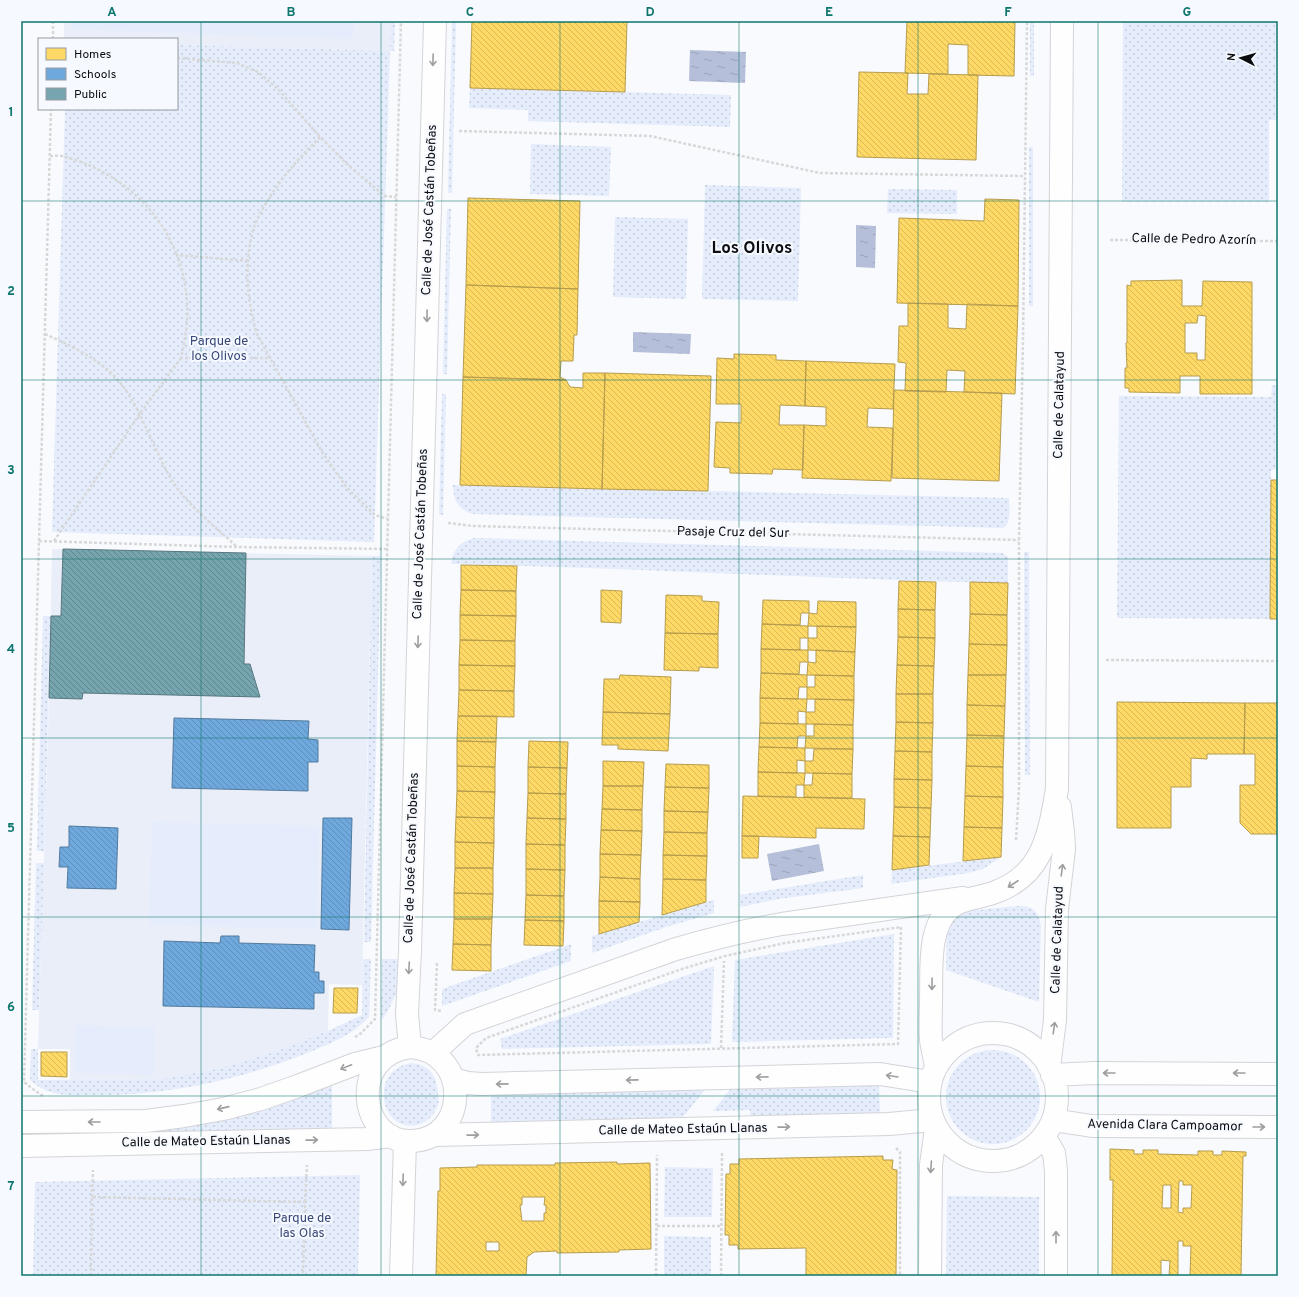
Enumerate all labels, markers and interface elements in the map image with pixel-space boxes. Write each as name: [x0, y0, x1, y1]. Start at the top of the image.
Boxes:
text: A: [107, 5, 117, 21]
text: B: [287, 5, 296, 21]
text: C: [466, 5, 474, 21]
text: D: [645, 5, 655, 21]
text: E: [825, 5, 833, 21]
text: F: [1004, 5, 1012, 21]
text: G: [1183, 5, 1192, 21]
legend: [38, 38, 178, 110]
north arrow: [1221, 38, 1261, 78]
text: Homes: [74, 47, 111, 63]
text: N: [1225, 52, 1239, 62]
one-way arrow: [430, 53, 437, 66]
text: Schools: [74, 67, 116, 83]
text: Public: [74, 87, 107, 103]
text: 1: [8, 105, 14, 121]
street label: Calle de José Castán Tobeñas: [419, 124, 441, 296]
street label: Calle de Pedro Azorín: [1131, 231, 1257, 249]
district label: Los Olivos: [712, 238, 792, 260]
text: 2: [7, 284, 15, 300]
one-way arrow: [423, 309, 431, 322]
park label: Parque de los Olivos: [190, 334, 248, 365]
street label: Calle de Calatayud: [1051, 351, 1069, 459]
street label: Calle de José Castán Tobeñas: [410, 448, 432, 620]
text: 3: [7, 463, 15, 479]
street label: Pasaje Cruz del Sur: [677, 524, 789, 542]
one-way arrow: [414, 635, 422, 648]
text: 4: [7, 642, 15, 658]
street label: Calle de José Castán Tobeñas: [401, 772, 423, 944]
text: 5: [7, 821, 15, 837]
one-way arrow: [1058, 864, 1066, 877]
one-way arrow: [1007, 880, 1019, 888]
street label: Calle de Calatayud: [1048, 886, 1068, 994]
one-way arrow: [405, 961, 413, 974]
one-way arrow: [928, 977, 936, 990]
text: 6: [7, 1000, 15, 1016]
one-way arrow: [1050, 1022, 1058, 1035]
one-way arrow: [341, 1064, 353, 1072]
one-way arrow: [1103, 1069, 1116, 1077]
one-way arrow: [1233, 1069, 1246, 1077]
one-way arrow: [886, 1071, 899, 1079]
one-way arrow: [756, 1073, 769, 1081]
one-way arrow: [626, 1076, 639, 1084]
one-way arrow: [496, 1080, 509, 1087]
one-way arrow: [217, 1105, 230, 1113]
street label: Avenida Clara Campoamor: [1087, 1117, 1243, 1135]
one-way arrow: [88, 1118, 101, 1126]
street label: Calle de Mateo Estaún Llanas: [598, 1121, 768, 1139]
one-way arrow: [777, 1123, 790, 1131]
one-way arrow: [1252, 1123, 1265, 1131]
one-way arrow: [466, 1131, 479, 1139]
street label: Calle de Mateo Estaún Llanas: [121, 1133, 291, 1151]
one-way arrow: [305, 1136, 318, 1144]
one-way arrow: [928, 1160, 935, 1173]
one-way arrow: [400, 1173, 407, 1186]
text: 7: [8, 1179, 15, 1195]
park label: Parque de las Olas: [273, 1211, 331, 1242]
one-way arrow: [1052, 1231, 1060, 1244]

